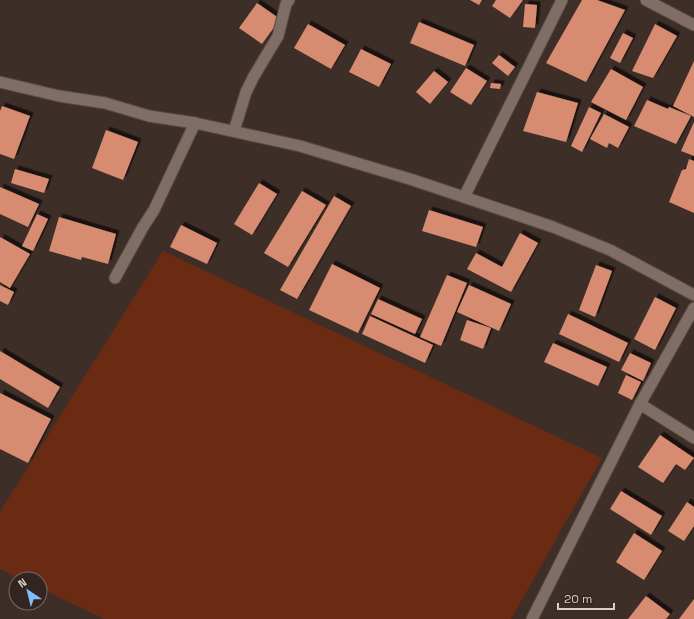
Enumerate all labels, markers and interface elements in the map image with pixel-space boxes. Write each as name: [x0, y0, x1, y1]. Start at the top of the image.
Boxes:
north arrow: [8, 571, 48, 611]
text: N: [15, 575, 29, 591]
scale bar: [558, 585, 614, 611]
text: 20 m: [564, 591, 592, 607]

